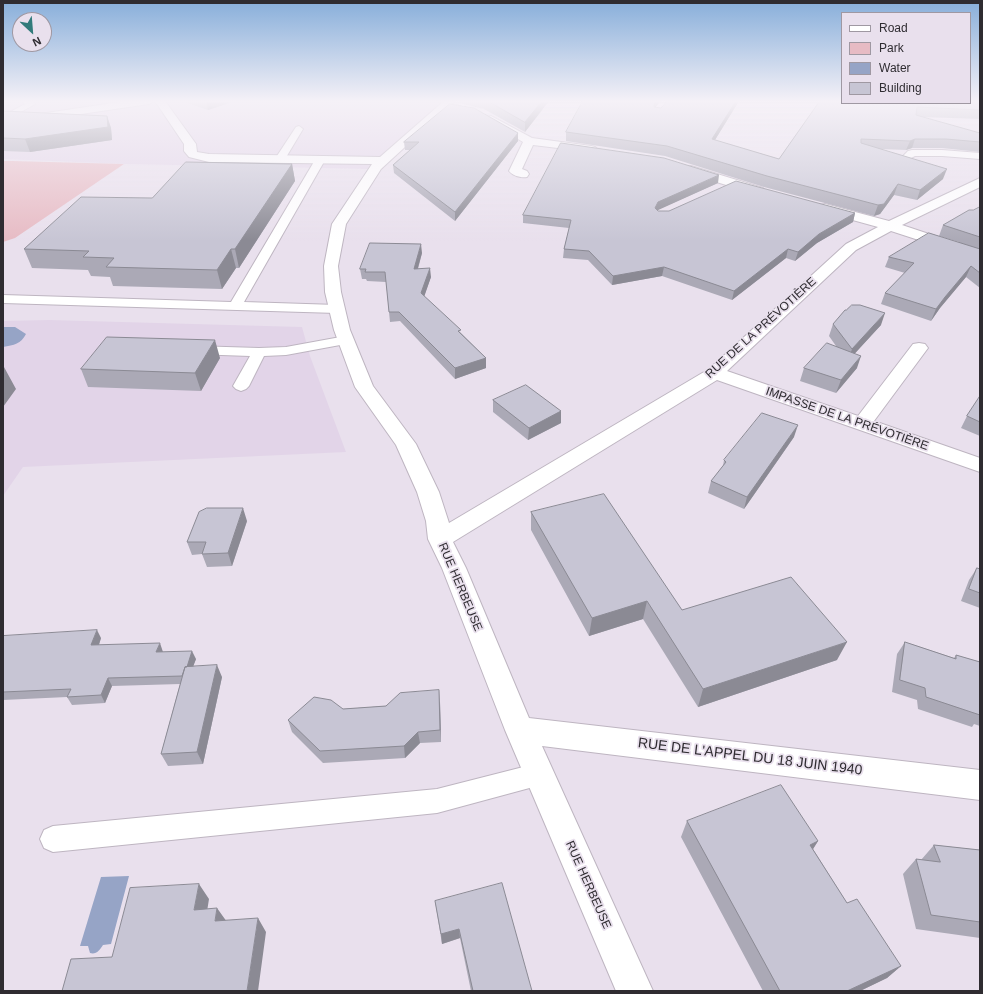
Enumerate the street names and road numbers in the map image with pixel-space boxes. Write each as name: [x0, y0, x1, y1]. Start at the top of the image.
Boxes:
street label: RUE DE LA PRÉVOTIÈRE: [703, 274, 819, 382]
street label: IMPASSE DE LA PRÉVOTIÈRE: [764, 384, 930, 454]
street label: RUE HERBEUSE: [435, 541, 485, 633]
street label: RUE DE L'APPEL DU 18 JUIN 1940: [637, 735, 863, 779]
street label: RUE HERBEUSE: [562, 839, 614, 931]

